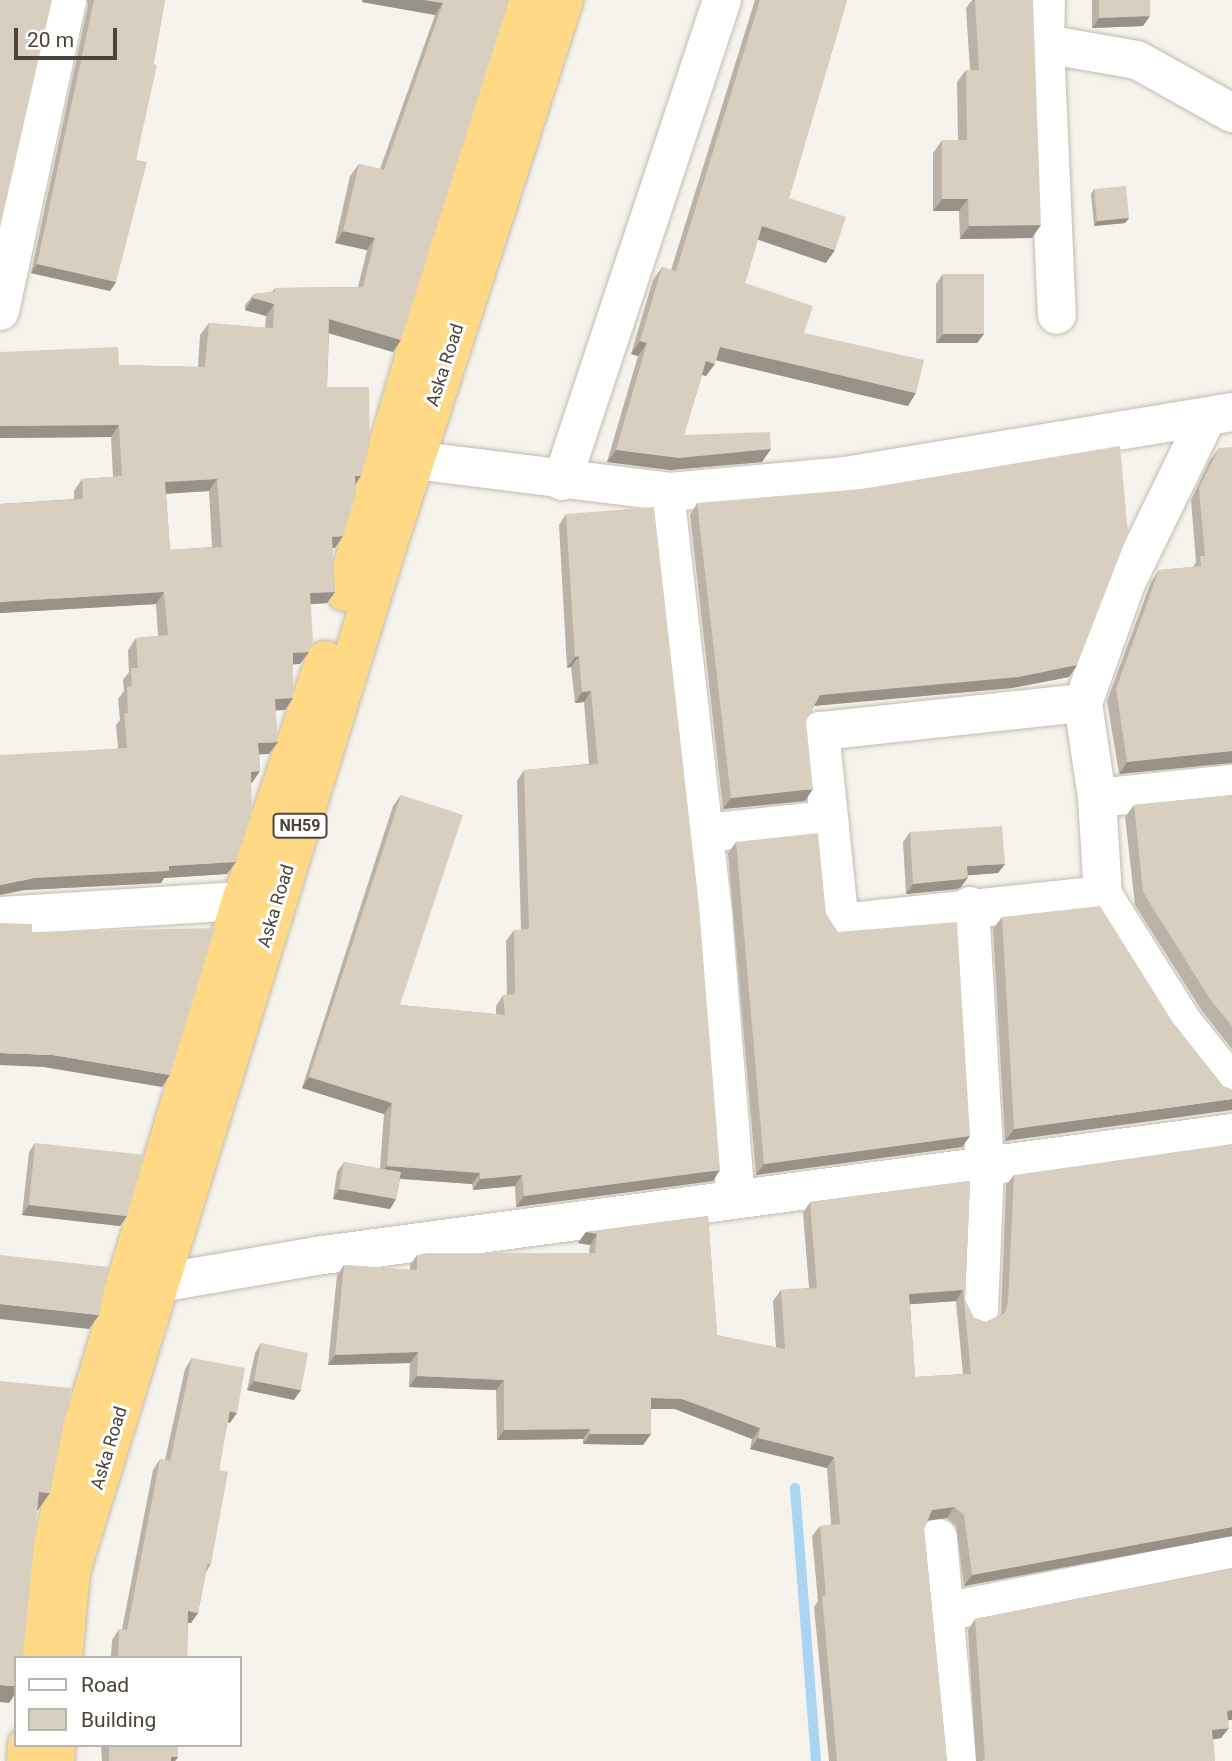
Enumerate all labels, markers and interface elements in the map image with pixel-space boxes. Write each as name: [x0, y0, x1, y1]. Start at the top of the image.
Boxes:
scale bar: [18, 14, 121, 58]
text: 20 m: [27, 28, 74, 52]
street label: Aska Road: [421, 321, 469, 409]
road number: NH59: [272, 814, 328, 838]
street label: Aska Road: [253, 862, 299, 950]
street label: Aska Road: [86, 1404, 132, 1492]
legend: [14, 1656, 242, 1747]
text: Road: [81, 1673, 129, 1697]
text: Building: [81, 1708, 156, 1732]

